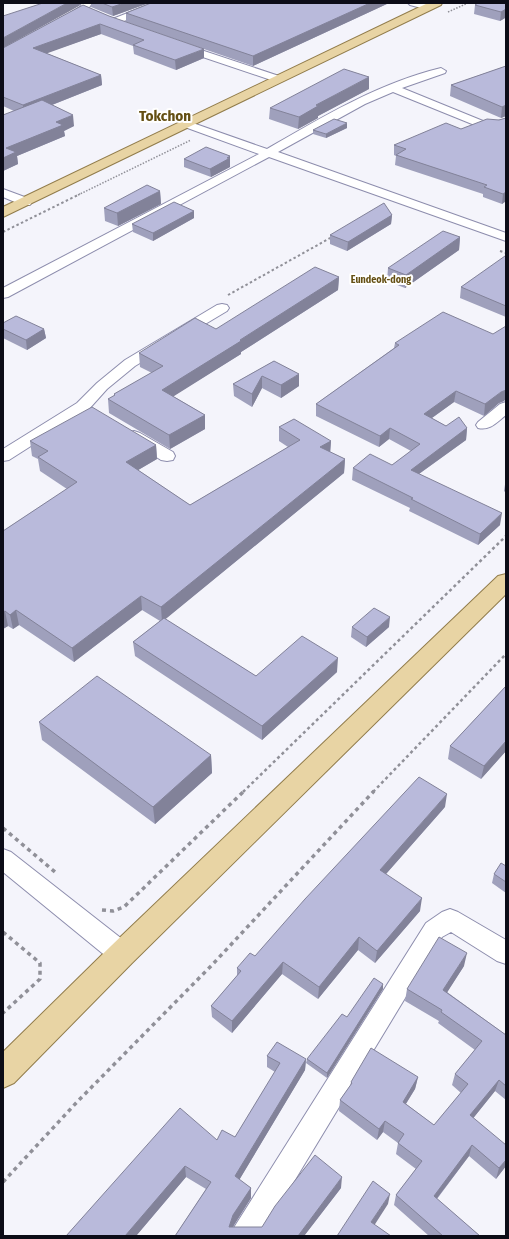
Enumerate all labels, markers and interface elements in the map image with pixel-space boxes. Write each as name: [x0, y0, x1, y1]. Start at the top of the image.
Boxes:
district label: Tokchon: [139, 107, 191, 125]
district label: Eundeok-dong: [351, 274, 411, 286]

